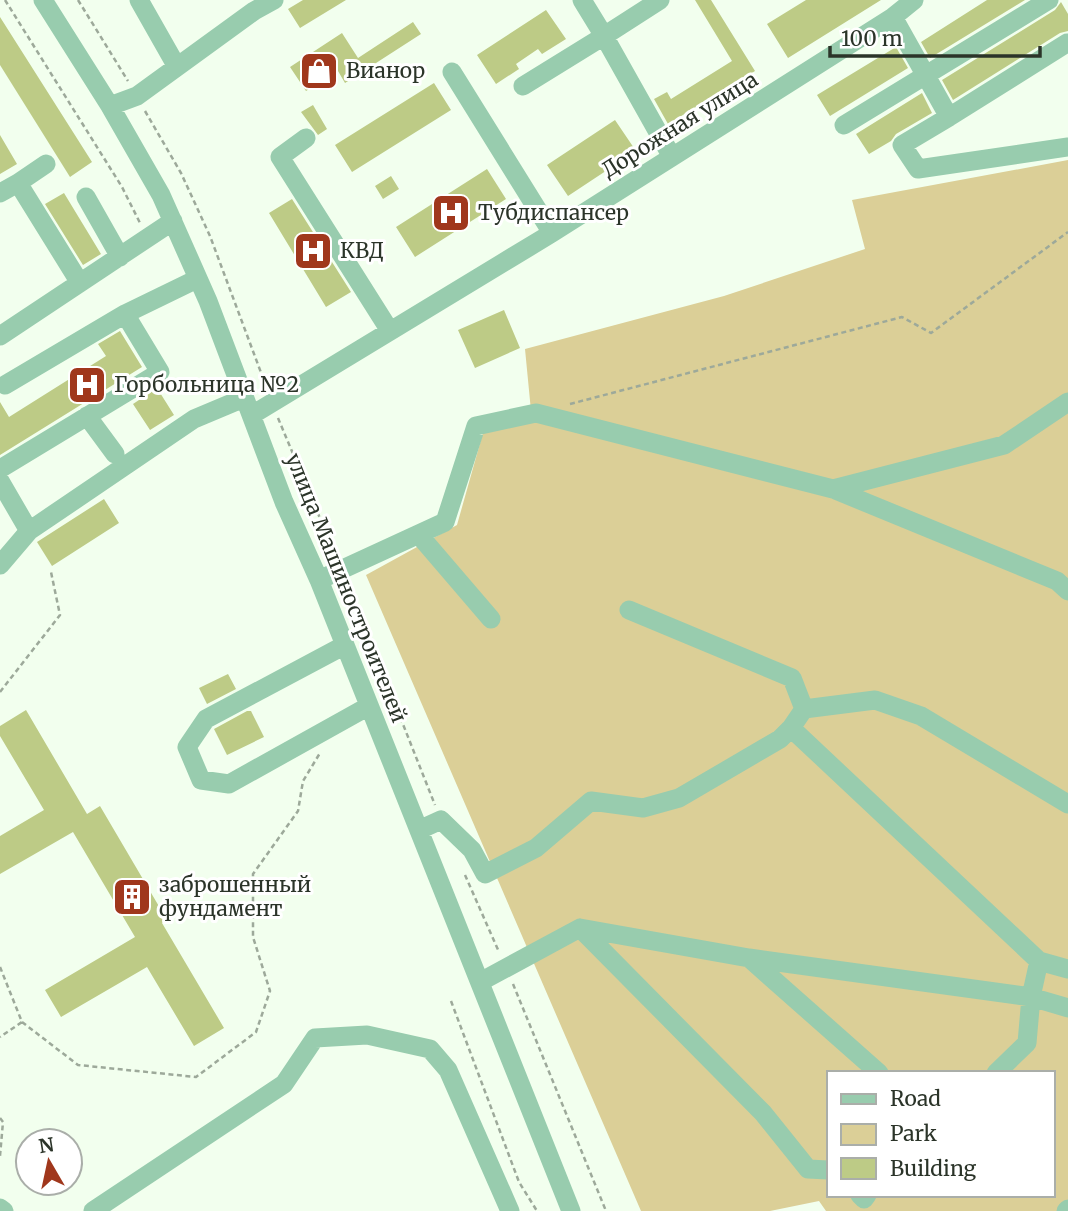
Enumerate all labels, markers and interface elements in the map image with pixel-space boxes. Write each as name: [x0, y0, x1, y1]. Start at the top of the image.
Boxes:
scale bar: [830, 14, 1040, 58]
text: 100 m: [841, 25, 903, 52]
shop icon: Вианор: [298, 50, 340, 92]
place label: Вианор: [346, 57, 425, 84]
street label: Дорожная улица: [597, 66, 763, 183]
hospital icon: Тубдиспансер: [430, 192, 472, 234]
place label: Тубдиспансер: [478, 199, 629, 226]
hospital icon: КВД: [292, 230, 334, 272]
place label: КВД: [340, 237, 384, 264]
hospital icon: Горбольница №2: [66, 364, 108, 406]
place label: Горбольница №2: [114, 371, 299, 398]
street label: улица Машиностроителей: [280, 449, 413, 726]
place label: заброшенный фундамент: [159, 871, 311, 922]
building icon: заброшенный фундамент: [111, 876, 153, 918]
legend: [827, 1071, 1054, 1197]
text: Road: [890, 1085, 941, 1112]
text: Park: [890, 1120, 937, 1147]
north arrow: [14, 1127, 84, 1197]
text: N: [37, 1132, 56, 1158]
text: Building: [890, 1155, 977, 1182]

